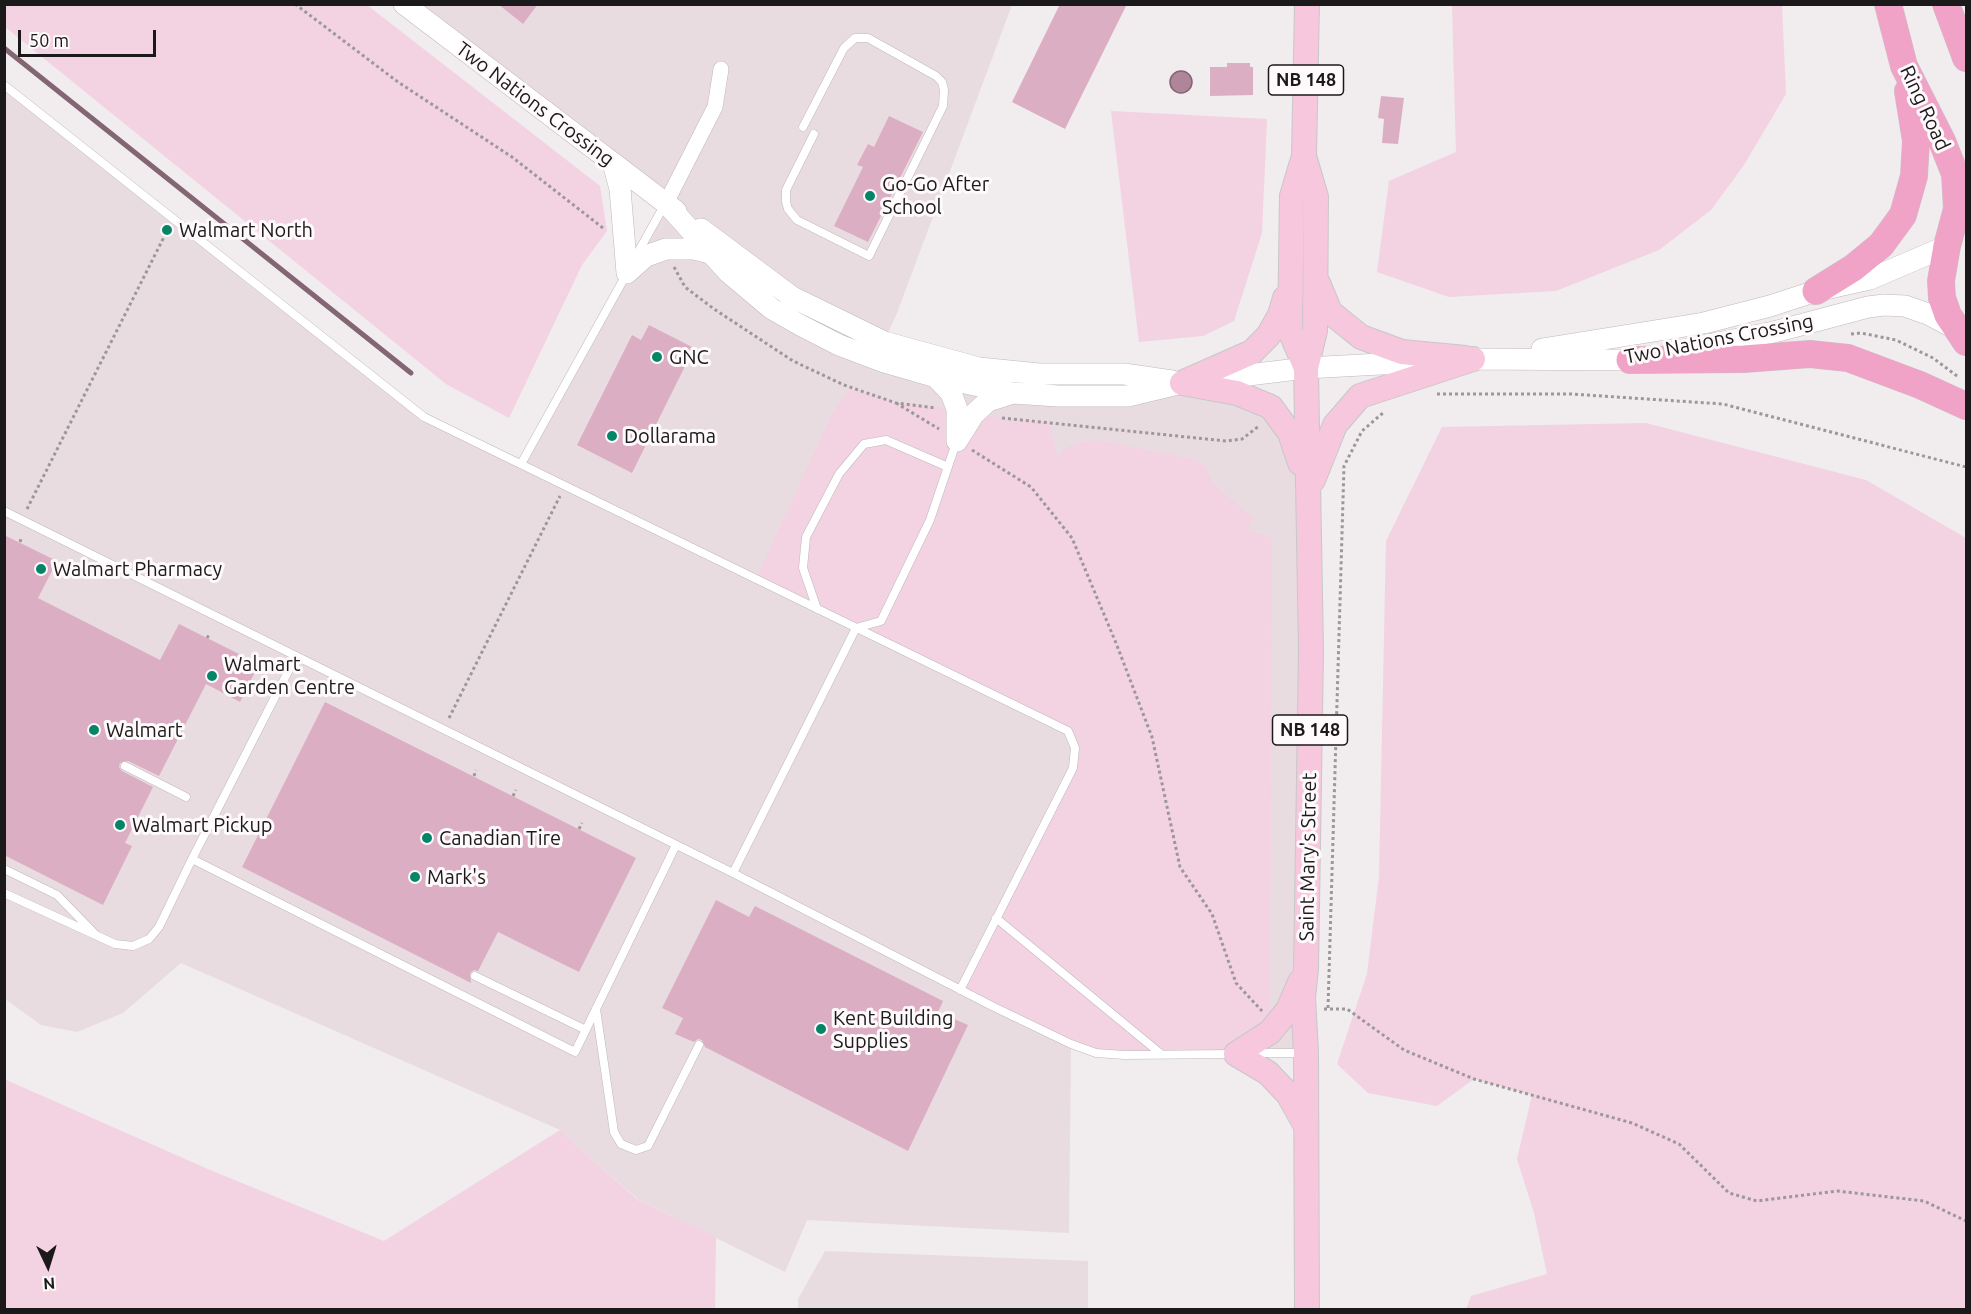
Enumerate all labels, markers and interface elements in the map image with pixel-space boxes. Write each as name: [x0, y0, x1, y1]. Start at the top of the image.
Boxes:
scale bar: [21, 18, 159, 56]
text: 50 m: [29, 30, 69, 50]
street label: Two Nations Crossing: [451, 37, 619, 171]
street label: Ring Road: [1895, 62, 1955, 154]
road number: NB 148: [1268, 65, 1344, 95]
place label: Go-Go After School: [882, 172, 989, 219]
marker: Go-Go After School: [863, 189, 877, 203]
place label: Walmart North: [179, 218, 313, 242]
marker: Walmart North: [160, 223, 174, 237]
street label: Two Nations Crossing: [1623, 309, 1815, 369]
place label: GNC: [669, 345, 709, 369]
marker: GNC: [650, 350, 664, 364]
place label: Dollarama: [624, 424, 716, 448]
marker: Dollarama: [605, 429, 619, 443]
place label: Walmart Pharmacy: [53, 557, 222, 581]
marker: Walmart Pharmacy: [34, 562, 48, 576]
place label: Walmart Garden Centre: [224, 652, 355, 699]
marker: Walmart Garden Centre: [205, 669, 219, 683]
road number: NB 148: [1272, 715, 1348, 745]
place label: Walmart: [106, 718, 183, 742]
marker: Walmart: [87, 723, 101, 737]
street label: Saint Mary's Street: [1295, 772, 1321, 942]
place label: Walmart Pickup: [132, 813, 272, 837]
marker: Walmart Pickup: [113, 818, 127, 832]
place label: Canadian Tire: [439, 826, 561, 850]
marker: Canadian Tire: [420, 831, 434, 845]
place label: Mark's: [427, 865, 486, 889]
marker: Mark's: [408, 870, 422, 884]
place label: Kent Building Supplies: [833, 1006, 954, 1053]
marker: Kent Building Supplies: [814, 1022, 828, 1036]
north arrow: [18, 1236, 78, 1296]
text: N: [43, 1275, 56, 1293]

